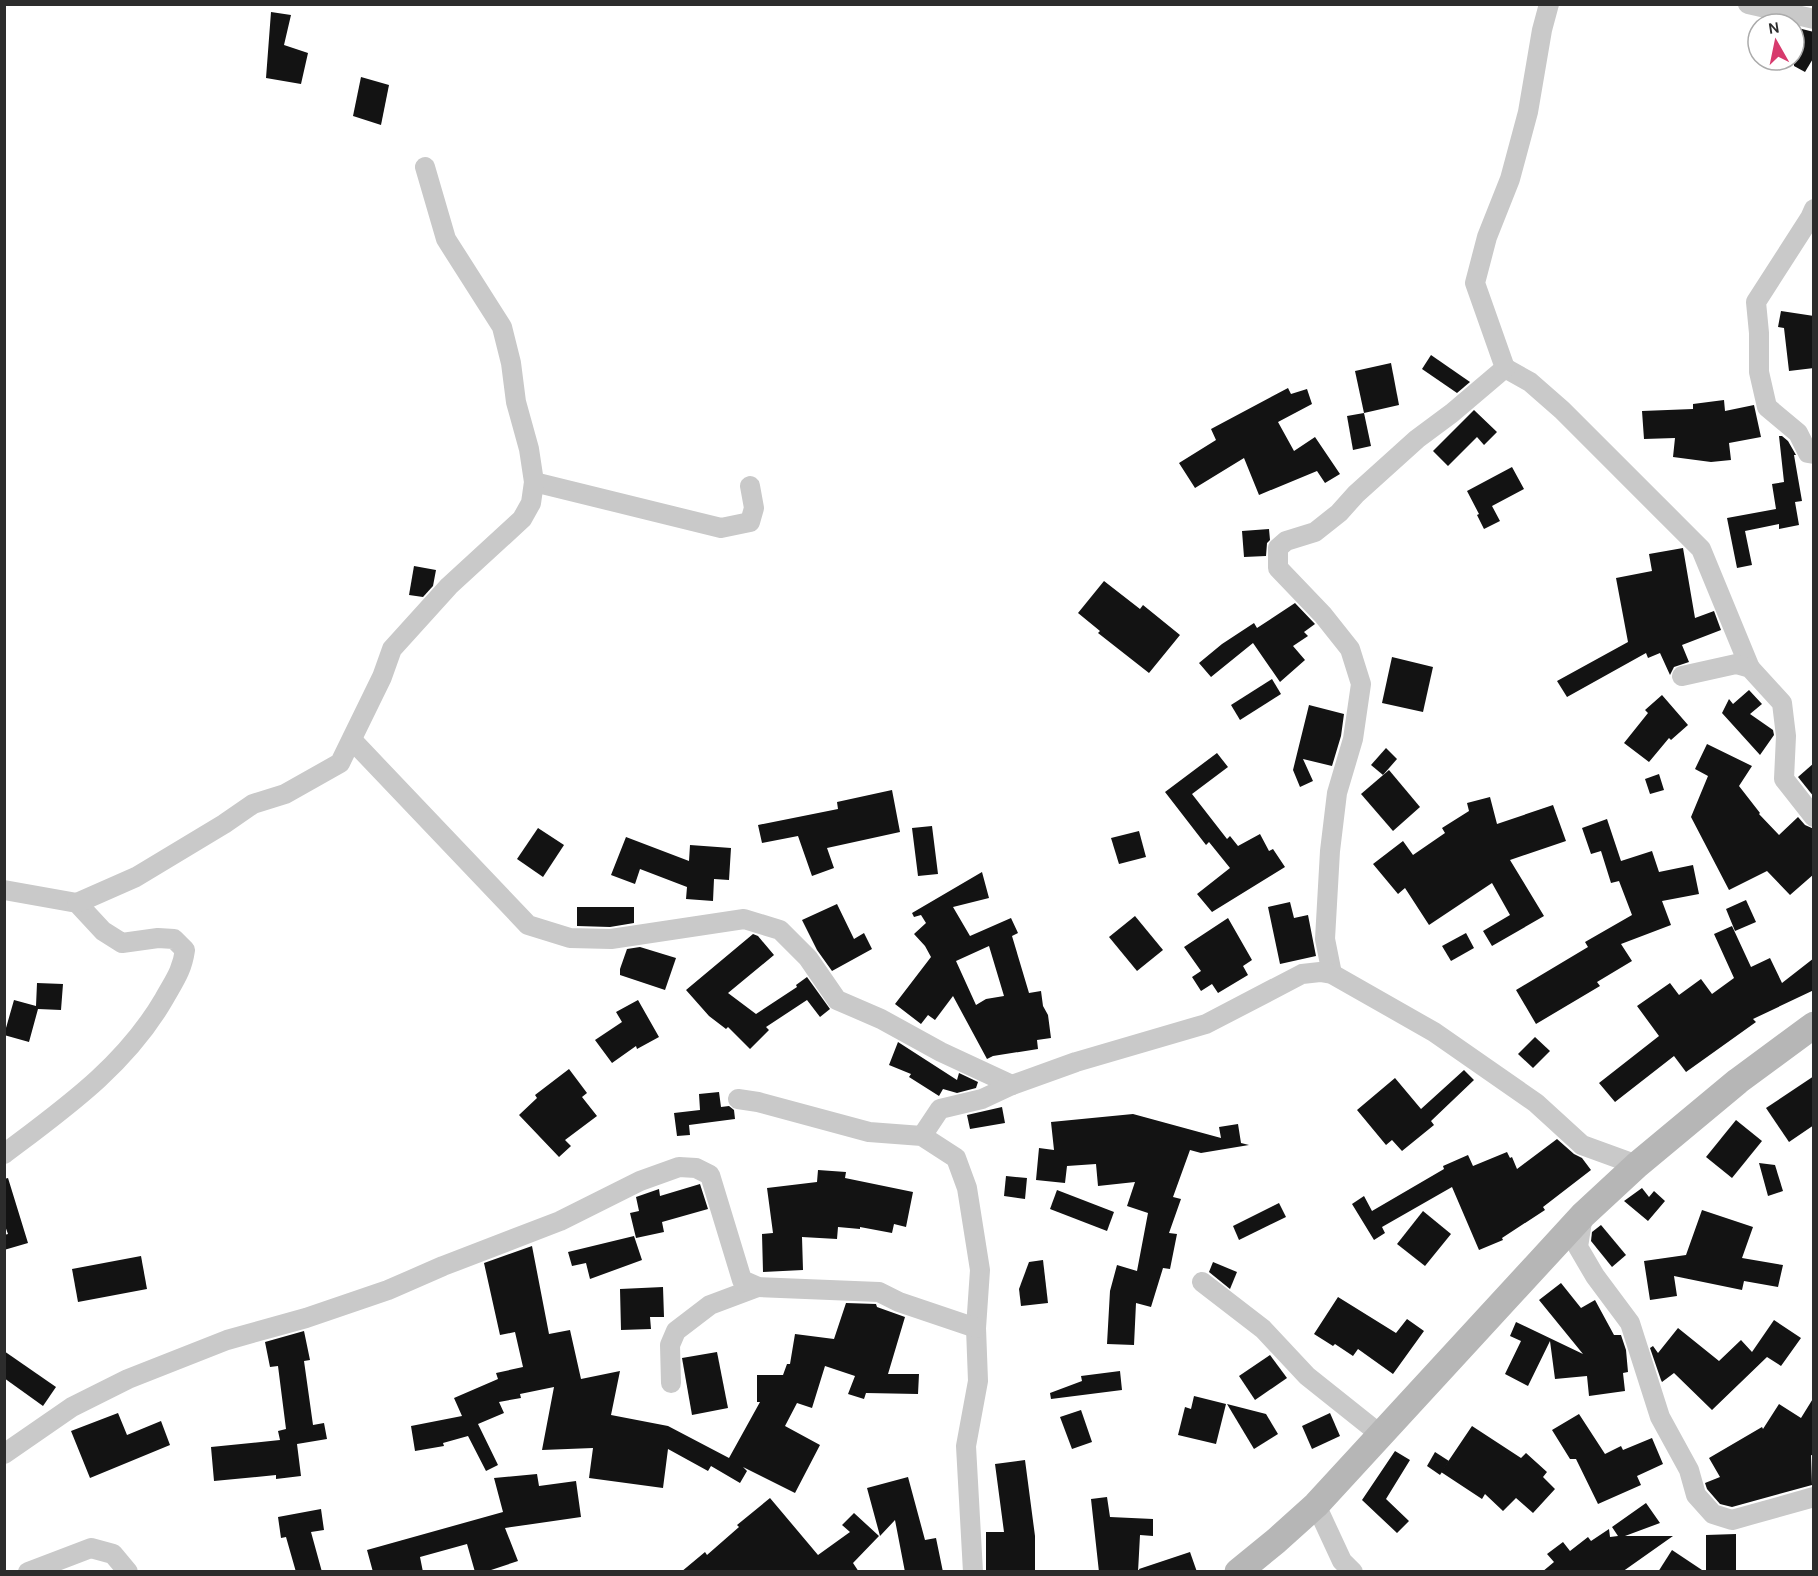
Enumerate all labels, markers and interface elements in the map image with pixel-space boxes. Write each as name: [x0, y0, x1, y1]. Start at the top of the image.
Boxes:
north arrow: [1746, 12, 1806, 72]
text: N: [1767, 17, 1781, 38]

